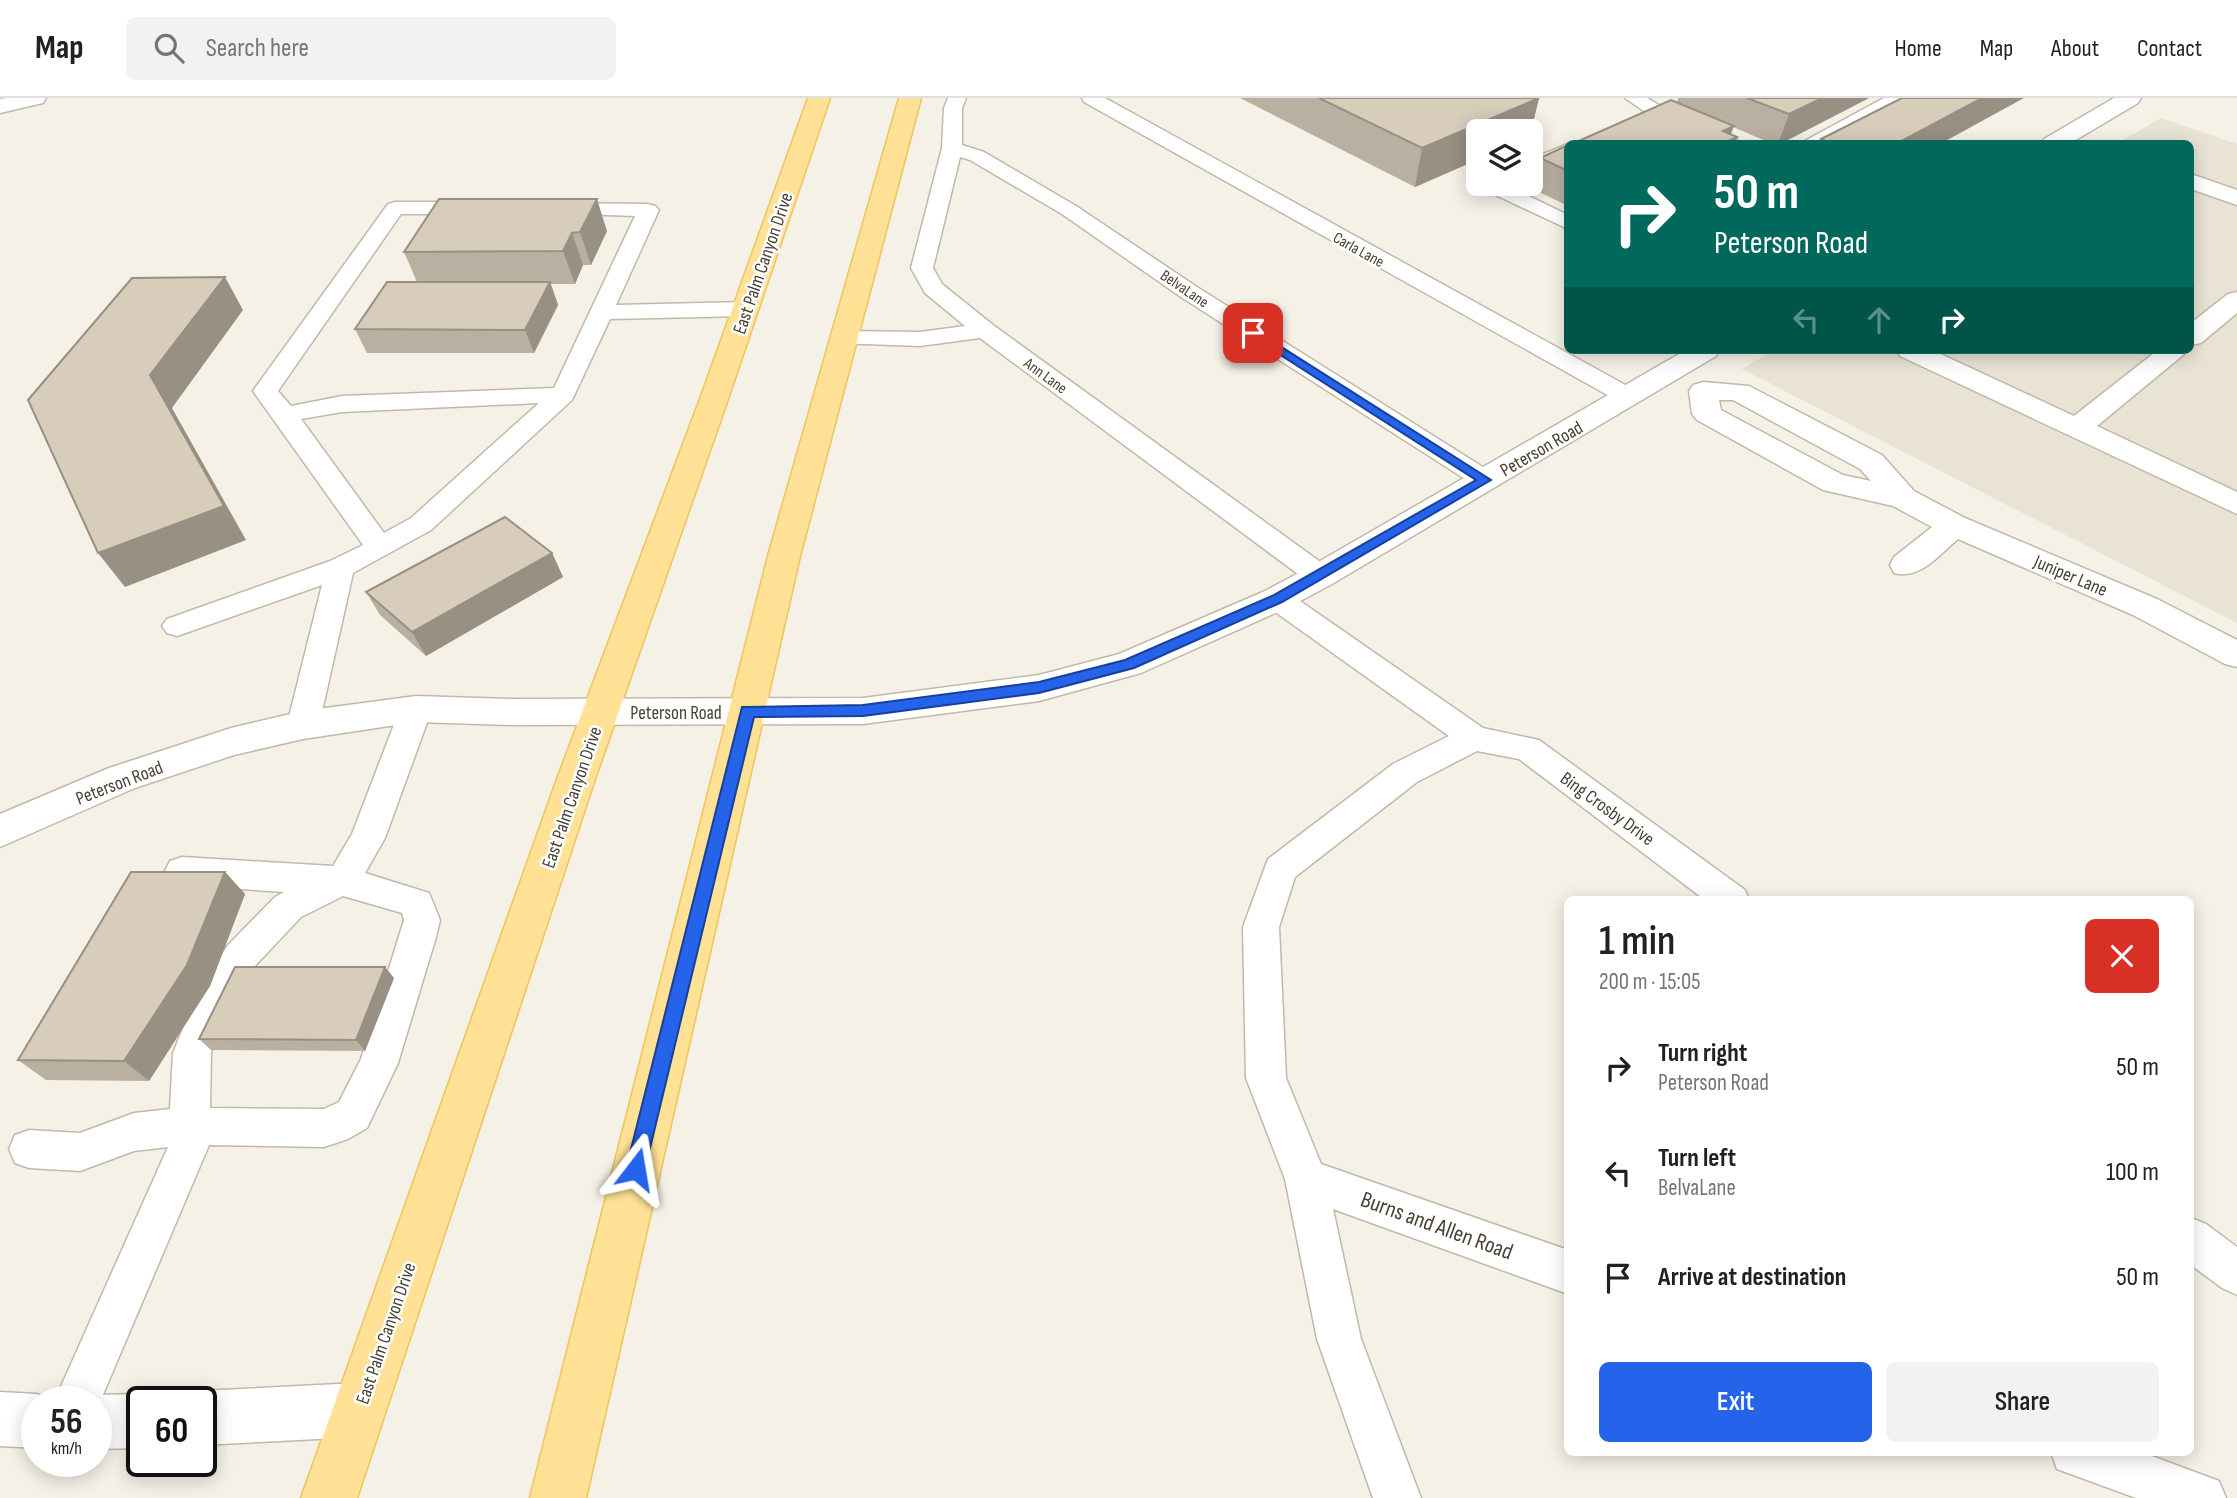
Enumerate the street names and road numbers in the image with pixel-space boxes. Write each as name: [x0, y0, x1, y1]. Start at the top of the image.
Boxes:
street label: East Palm Canyon Drive: [728, 190, 798, 337]
street label: Carla Lane: [1329, 229, 1387, 272]
street label: BelvaLane: [1156, 266, 1212, 312]
street label: Ann Lane: [1019, 354, 1070, 398]
street label: Peterson Road: [1496, 416, 1587, 482]
street label: Juniper Lane: [2029, 550, 2111, 602]
street label: Peterson Road: [630, 702, 722, 725]
street label: East Palm Canyon Drive: [537, 724, 607, 871]
street label: Peterson Road: [73, 756, 166, 811]
street label: Bing Crosby Drive: [1555, 767, 1659, 851]
street label: Burns and Allen Road: [1357, 1185, 1517, 1266]
street label: East Palm Canyon Drive: [351, 1260, 421, 1407]

